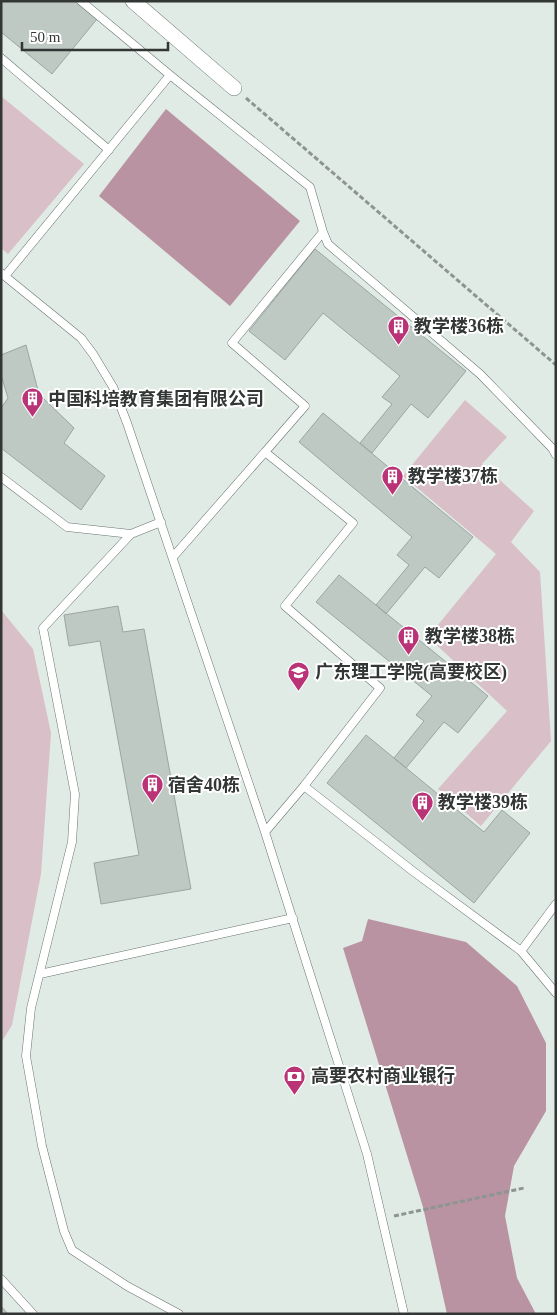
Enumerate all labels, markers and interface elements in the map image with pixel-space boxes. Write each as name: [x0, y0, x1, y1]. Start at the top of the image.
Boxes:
scale bar: [22, 20, 169, 52]
text: 50 m: [30, 29, 61, 45]
building icon: 教学楼36栋: [386, 314, 410, 345]
place label: 教学楼36栋: [414, 316, 504, 336]
building icon: 中国科培教育集团有限公司: [20, 387, 44, 418]
place label: 中国科培教育集团有限公司: [48, 389, 264, 409]
building icon: 教学楼37栋: [380, 464, 404, 495]
place label: 教学楼37栋: [408, 466, 498, 486]
building icon: 教学楼38栋: [397, 624, 421, 655]
place label: 教学楼38栋: [425, 626, 515, 646]
school or university icon: 广东理工学院(高要校区): [287, 660, 311, 691]
place label: 广东理工学院(高要校区): [315, 662, 507, 683]
building icon: 宿舍40栋: [140, 773, 164, 804]
place label: 宿舍40栋: [168, 775, 240, 795]
building icon: 教学楼39栋: [410, 790, 434, 821]
place label: 教学楼39栋: [438, 792, 528, 812]
bank icon: 高要农村商业银行: [283, 1064, 307, 1095]
place label: 高要农村商业银行: [311, 1065, 455, 1086]

